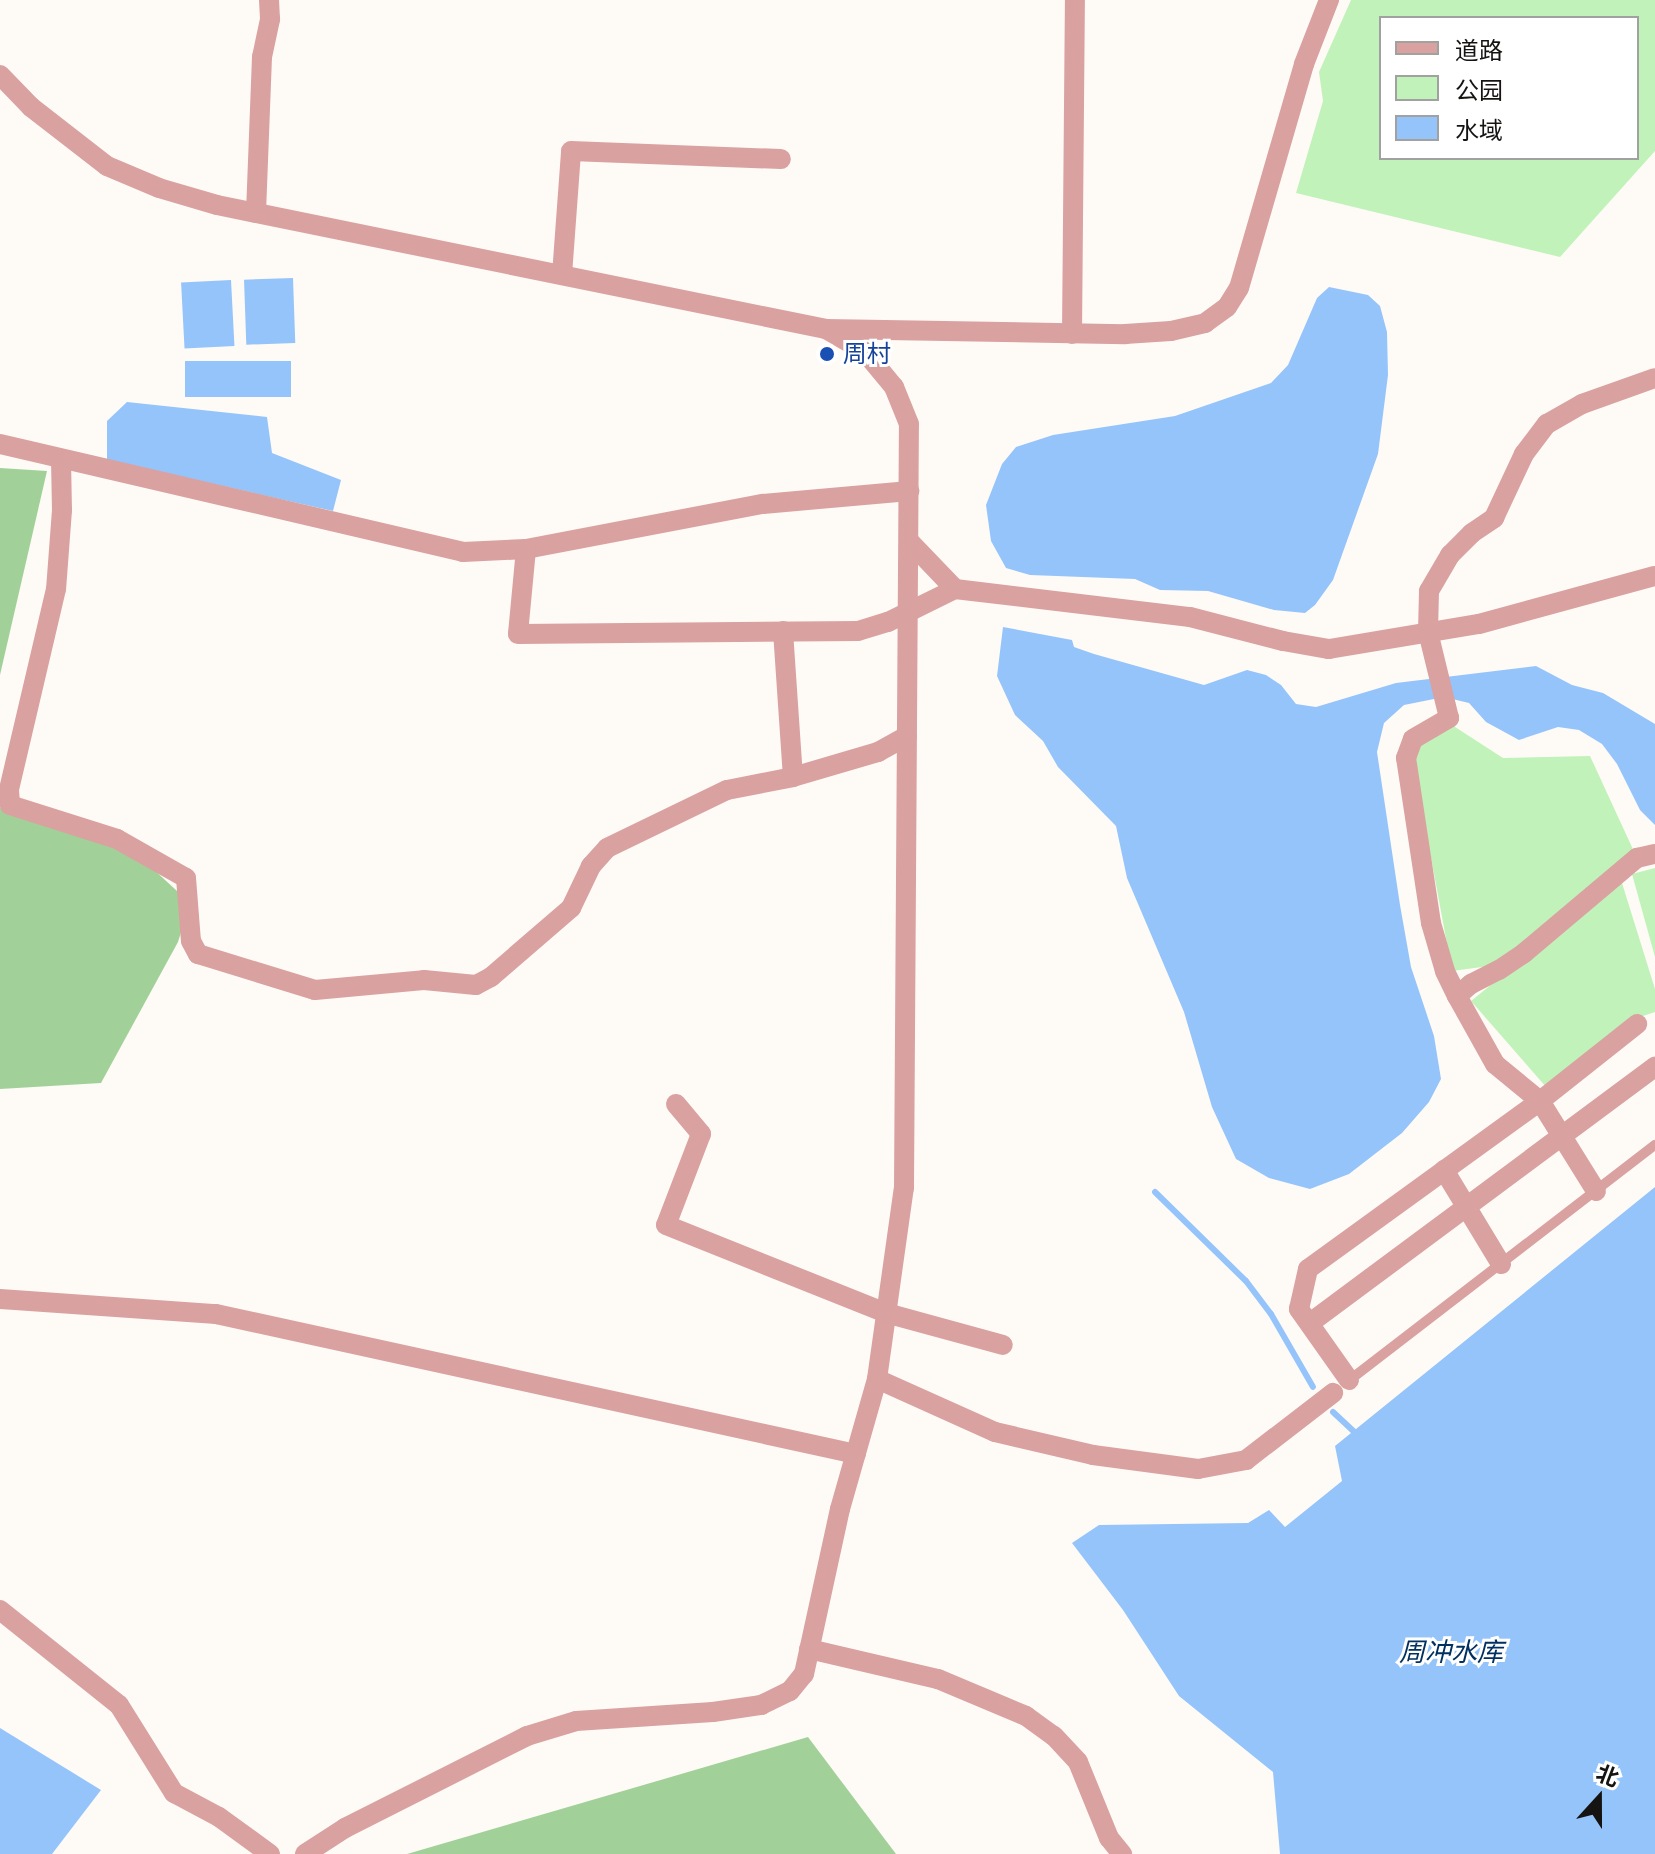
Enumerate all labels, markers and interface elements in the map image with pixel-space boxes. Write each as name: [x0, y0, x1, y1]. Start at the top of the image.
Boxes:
legend: [1379, 16, 1639, 160]
text: 道路: [1455, 35, 1503, 66]
text: 公园: [1455, 75, 1503, 106]
text: 水域: [1455, 115, 1503, 146]
place label: 周村: [843, 340, 891, 368]
marker: 周村: [818, 345, 836, 363]
water label: 周冲水库: [1399, 1636, 1503, 1668]
north arrow: [1559, 1758, 1639, 1838]
text: 北: [1592, 1759, 1623, 1793]

